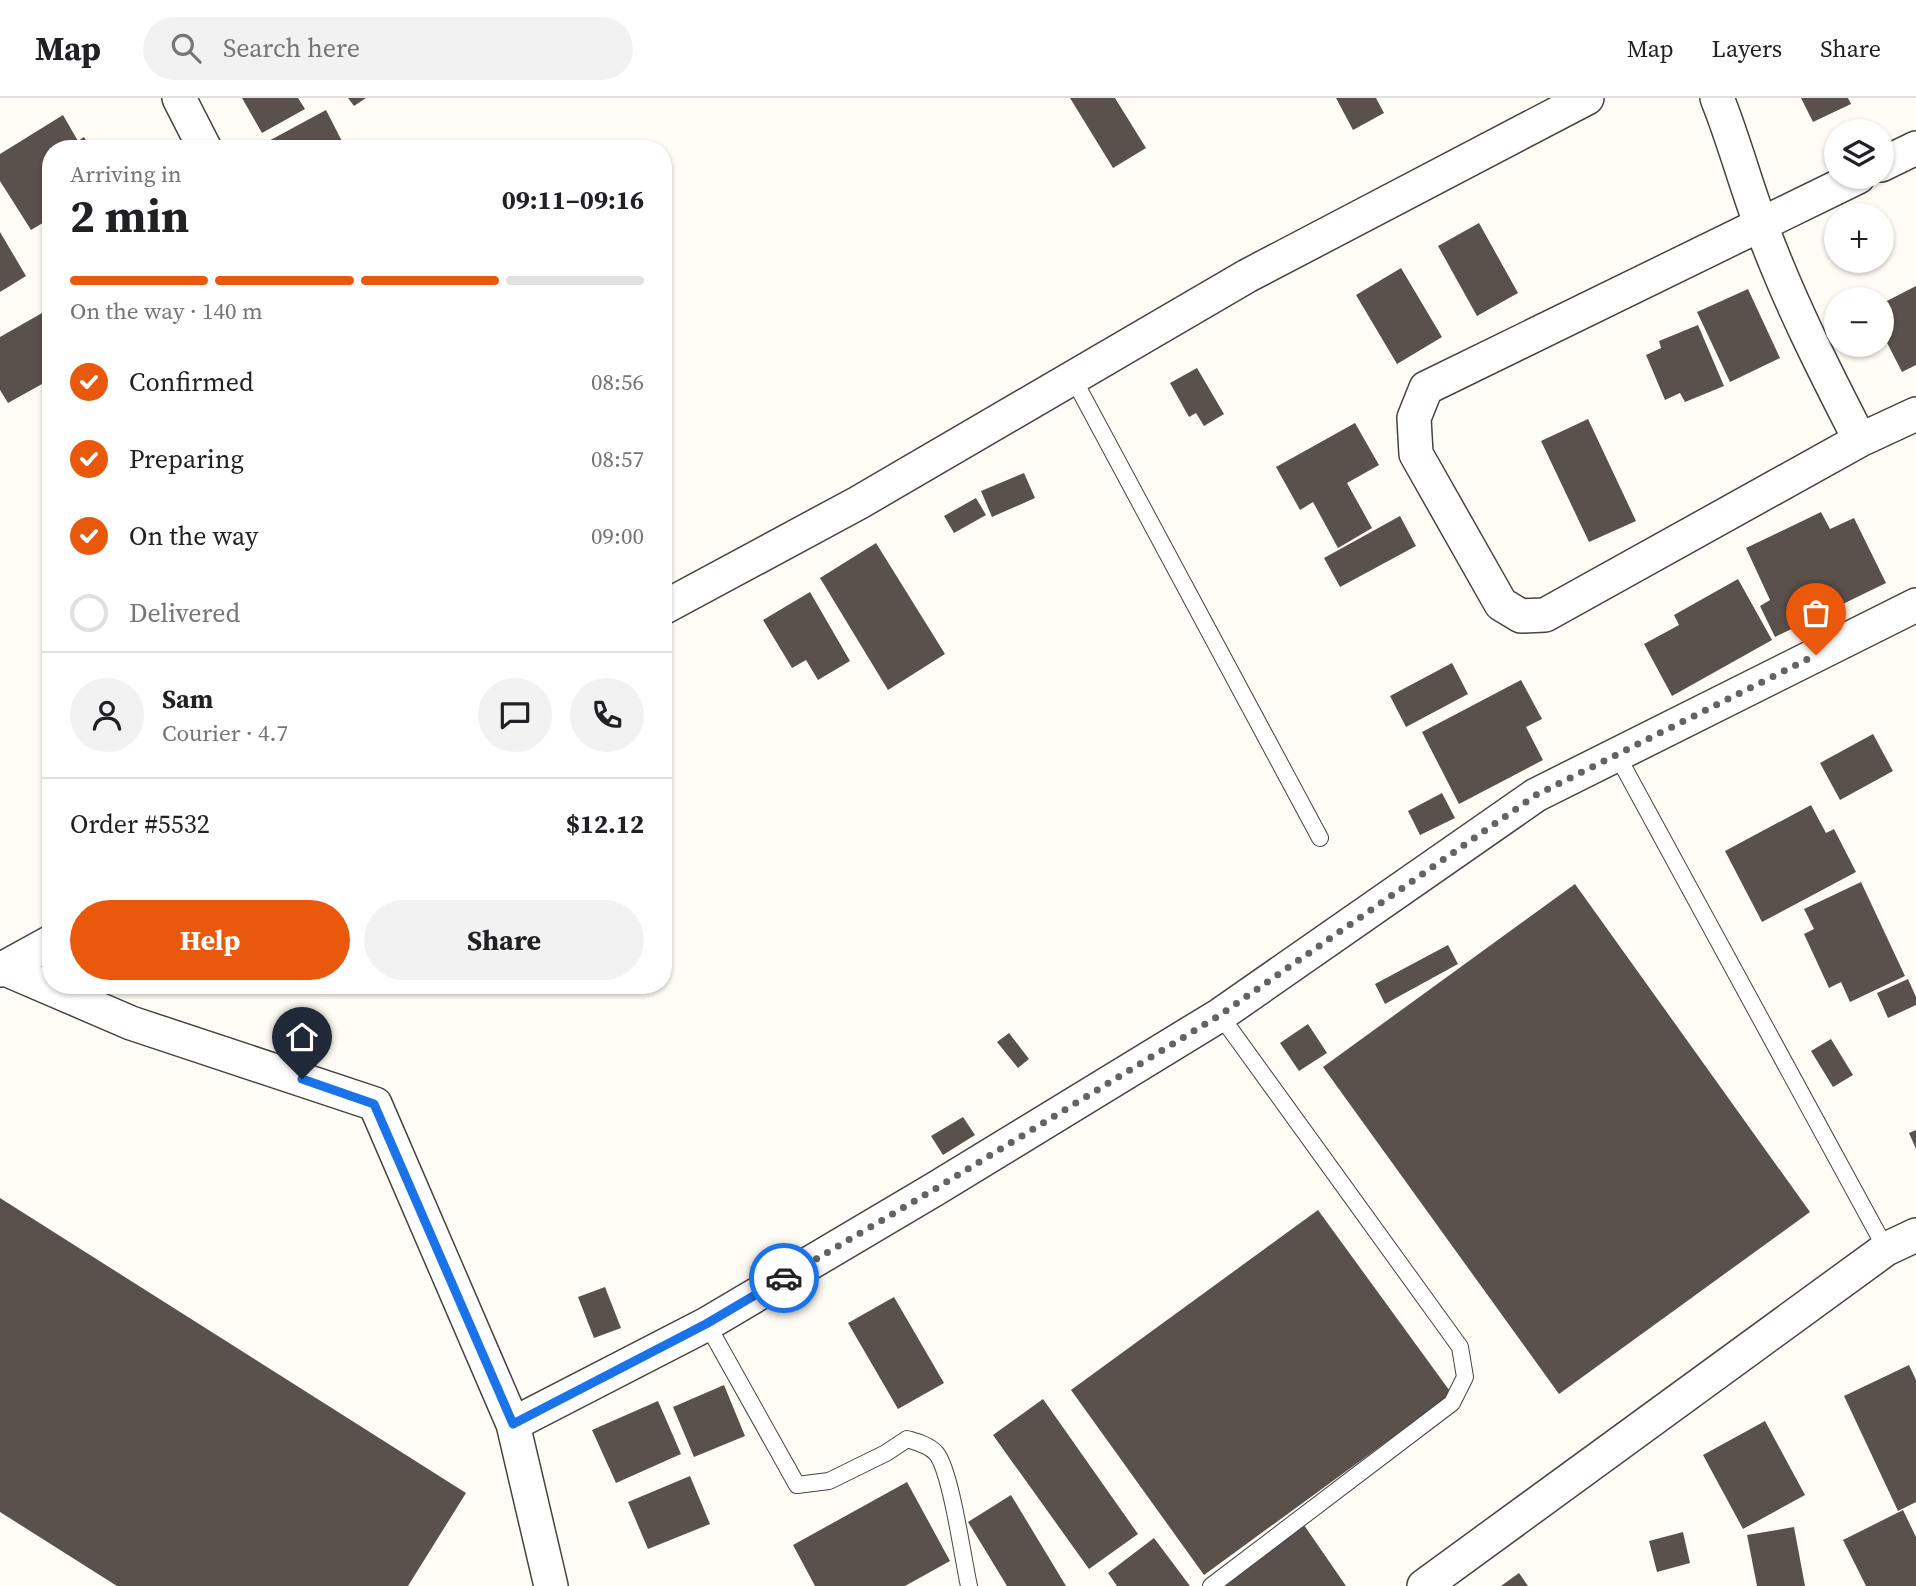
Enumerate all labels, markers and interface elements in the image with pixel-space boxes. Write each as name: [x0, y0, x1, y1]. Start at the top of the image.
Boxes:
search box: [143, 17, 633, 80]
text: Map: [35, 26, 101, 71]
icon: search: [167, 29, 205, 67]
text: Search here: [223, 30, 360, 66]
text: Map: [1627, 32, 1674, 65]
text: Layers: [1712, 32, 1782, 65]
text: Share: [1820, 32, 1881, 65]
map controls: [1824, 119, 1894, 357]
button: layers: [1824, 119, 1894, 189]
text: Arriving in: [70, 158, 182, 190]
text: 09:11–09:16: [502, 182, 644, 218]
text: 2 min: [70, 184, 189, 247]
button: +: [1824, 203, 1894, 273]
button: −: [1824, 287, 1894, 357]
text: On the way · 140 m: [70, 295, 263, 327]
icon: check: [70, 363, 108, 401]
text: Confirmed: [129, 364, 254, 400]
text: 08:56: [591, 366, 644, 398]
icon: check: [70, 440, 108, 478]
text: Preparing: [129, 441, 244, 477]
text: 08:57: [591, 443, 644, 475]
icon: check: [70, 517, 108, 555]
text: On the way: [129, 518, 258, 554]
text: 09:00: [591, 520, 644, 552]
pin: [1786, 583, 1846, 655]
icon: bag: [1797, 594, 1835, 632]
text: Delivered: [129, 595, 240, 631]
button: person: [70, 678, 144, 752]
button: chat: [478, 678, 552, 752]
button: phone: [570, 678, 644, 752]
text: Sam: [162, 681, 213, 717]
text: Courier · 4.7: [162, 717, 288, 749]
text: Order #5532: [70, 806, 210, 842]
text: $12.12: [566, 806, 644, 842]
button: Help: [70, 900, 350, 980]
button: Share: [364, 900, 644, 980]
pin: [272, 1007, 332, 1079]
icon: home: [283, 1018, 321, 1056]
courier: [749, 1243, 819, 1313]
icon: car: [765, 1259, 803, 1297]

